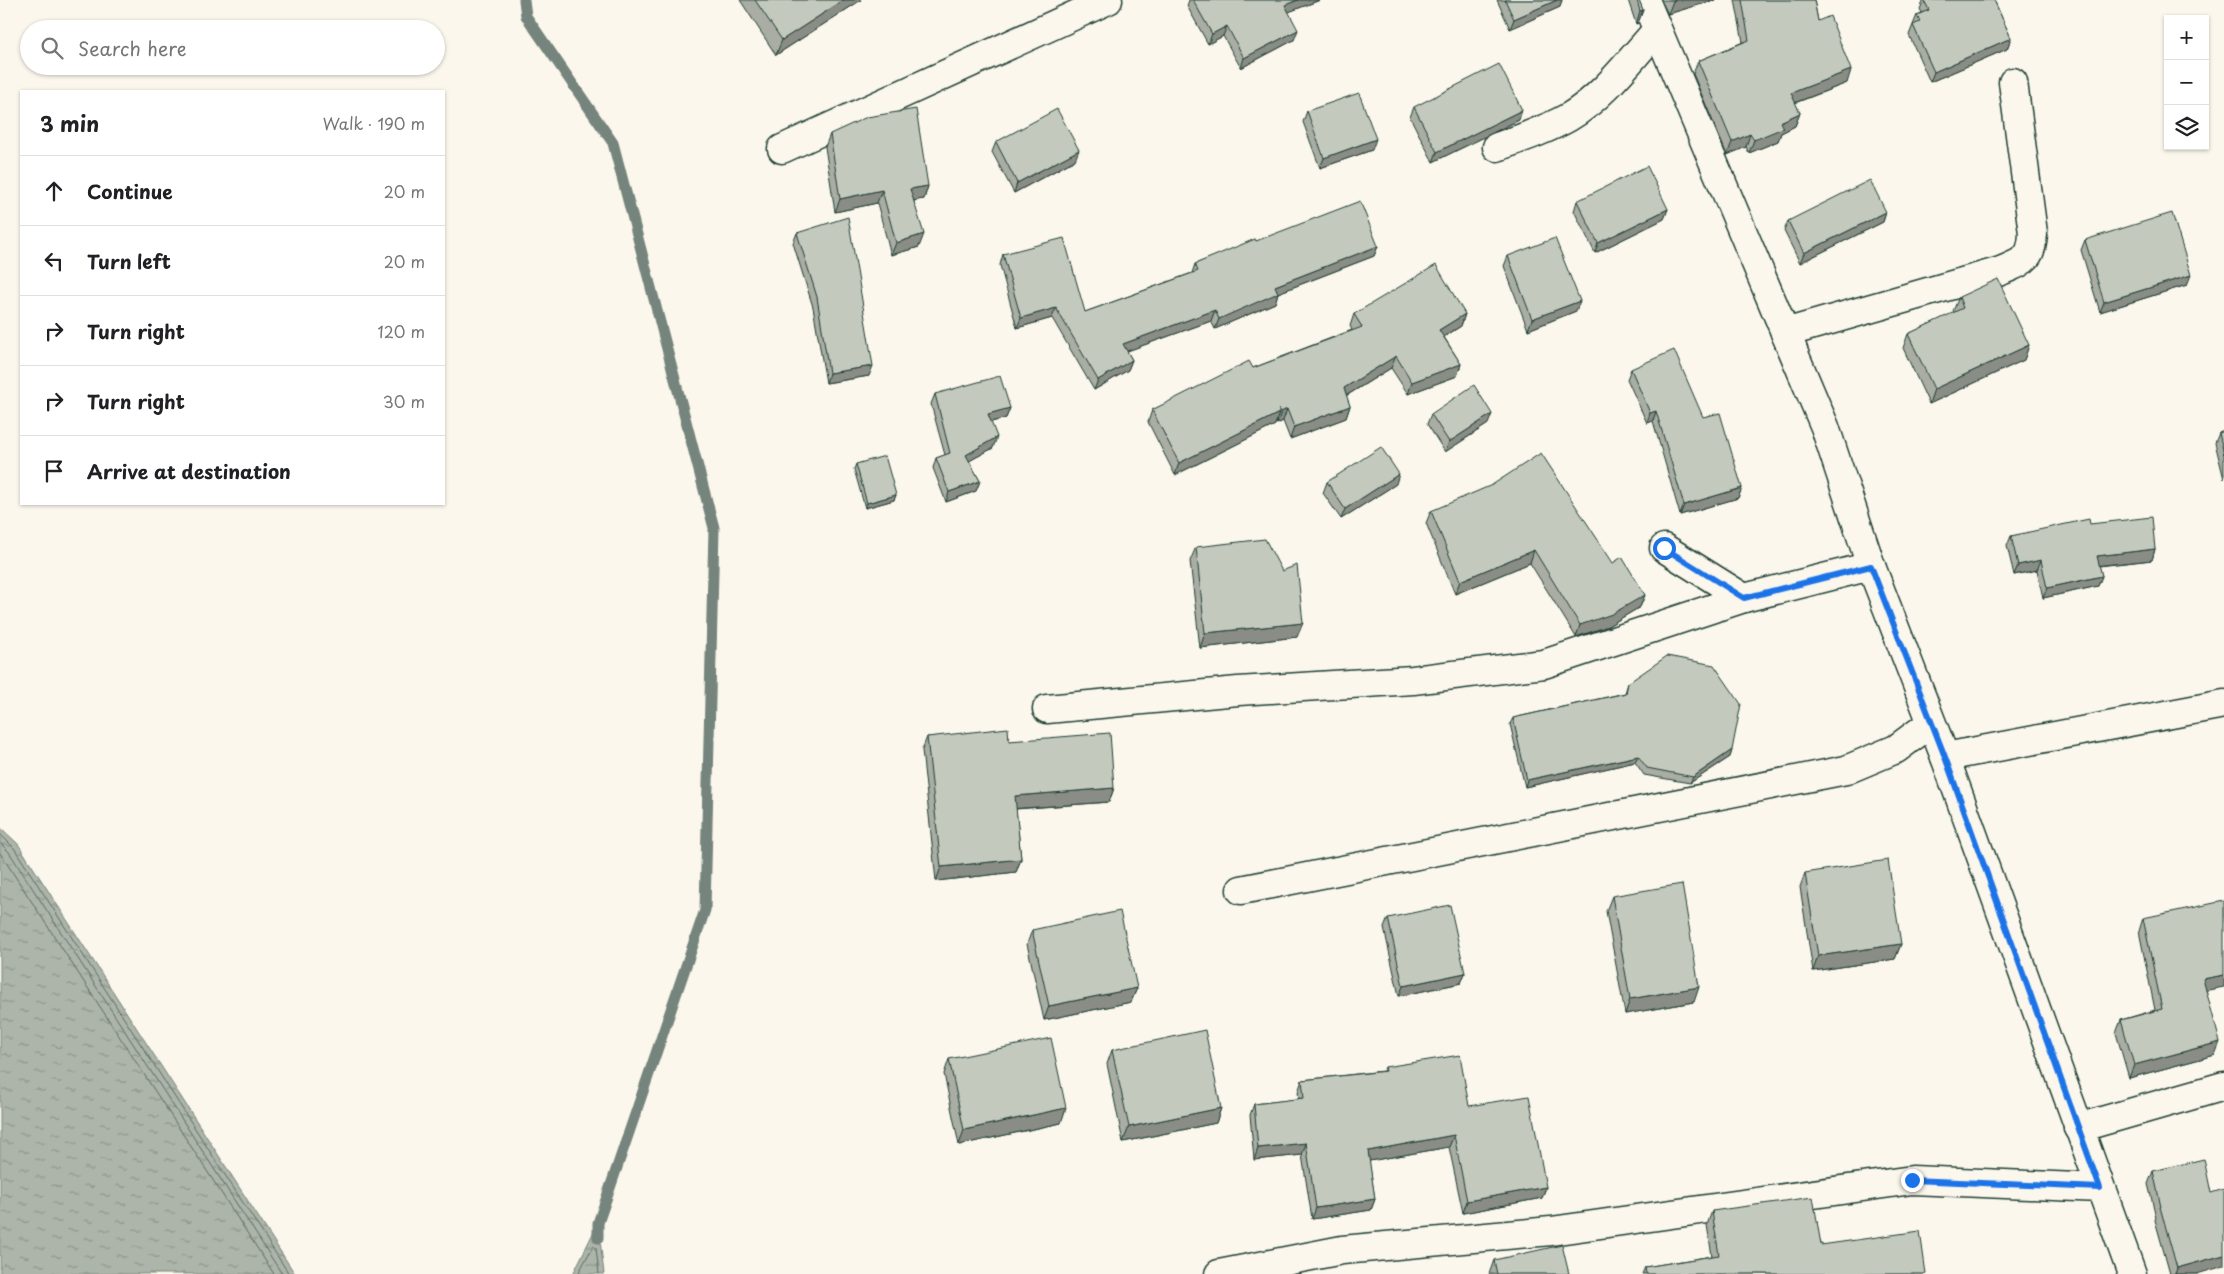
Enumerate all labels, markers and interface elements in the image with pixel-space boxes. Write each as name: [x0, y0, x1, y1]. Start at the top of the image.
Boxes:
map controls: [2164, 15, 2209, 150]
button: +: [2164, 15, 2209, 60]
search box: [20, 20, 445, 75]
icon: search: [38, 34, 66, 62]
text: Search here: [78, 34, 187, 62]
button: −: [2164, 60, 2209, 105]
button: layers: [2164, 105, 2209, 150]
text: 3 min: [40, 107, 99, 139]
text: Walk · 190 m: [323, 111, 425, 135]
icon: ahead: [40, 177, 68, 205]
text: Continue: [87, 177, 173, 205]
text: 20 m: [384, 179, 425, 203]
icon: left: [40, 247, 68, 275]
text: Turn left: [87, 247, 171, 275]
text: 20 m: [384, 249, 425, 273]
icon: right: [40, 317, 68, 345]
text: Turn right: [87, 317, 185, 345]
text: 120 m: [378, 319, 425, 343]
icon: right: [40, 387, 68, 415]
text: Turn right: [87, 387, 185, 415]
text: 30 m: [383, 389, 425, 413]
icon: arrive: [40, 457, 68, 485]
text: Arrive at destination: [87, 457, 291, 485]
route start: [1653, 537, 1676, 560]
route end: [1901, 1169, 1924, 1192]

